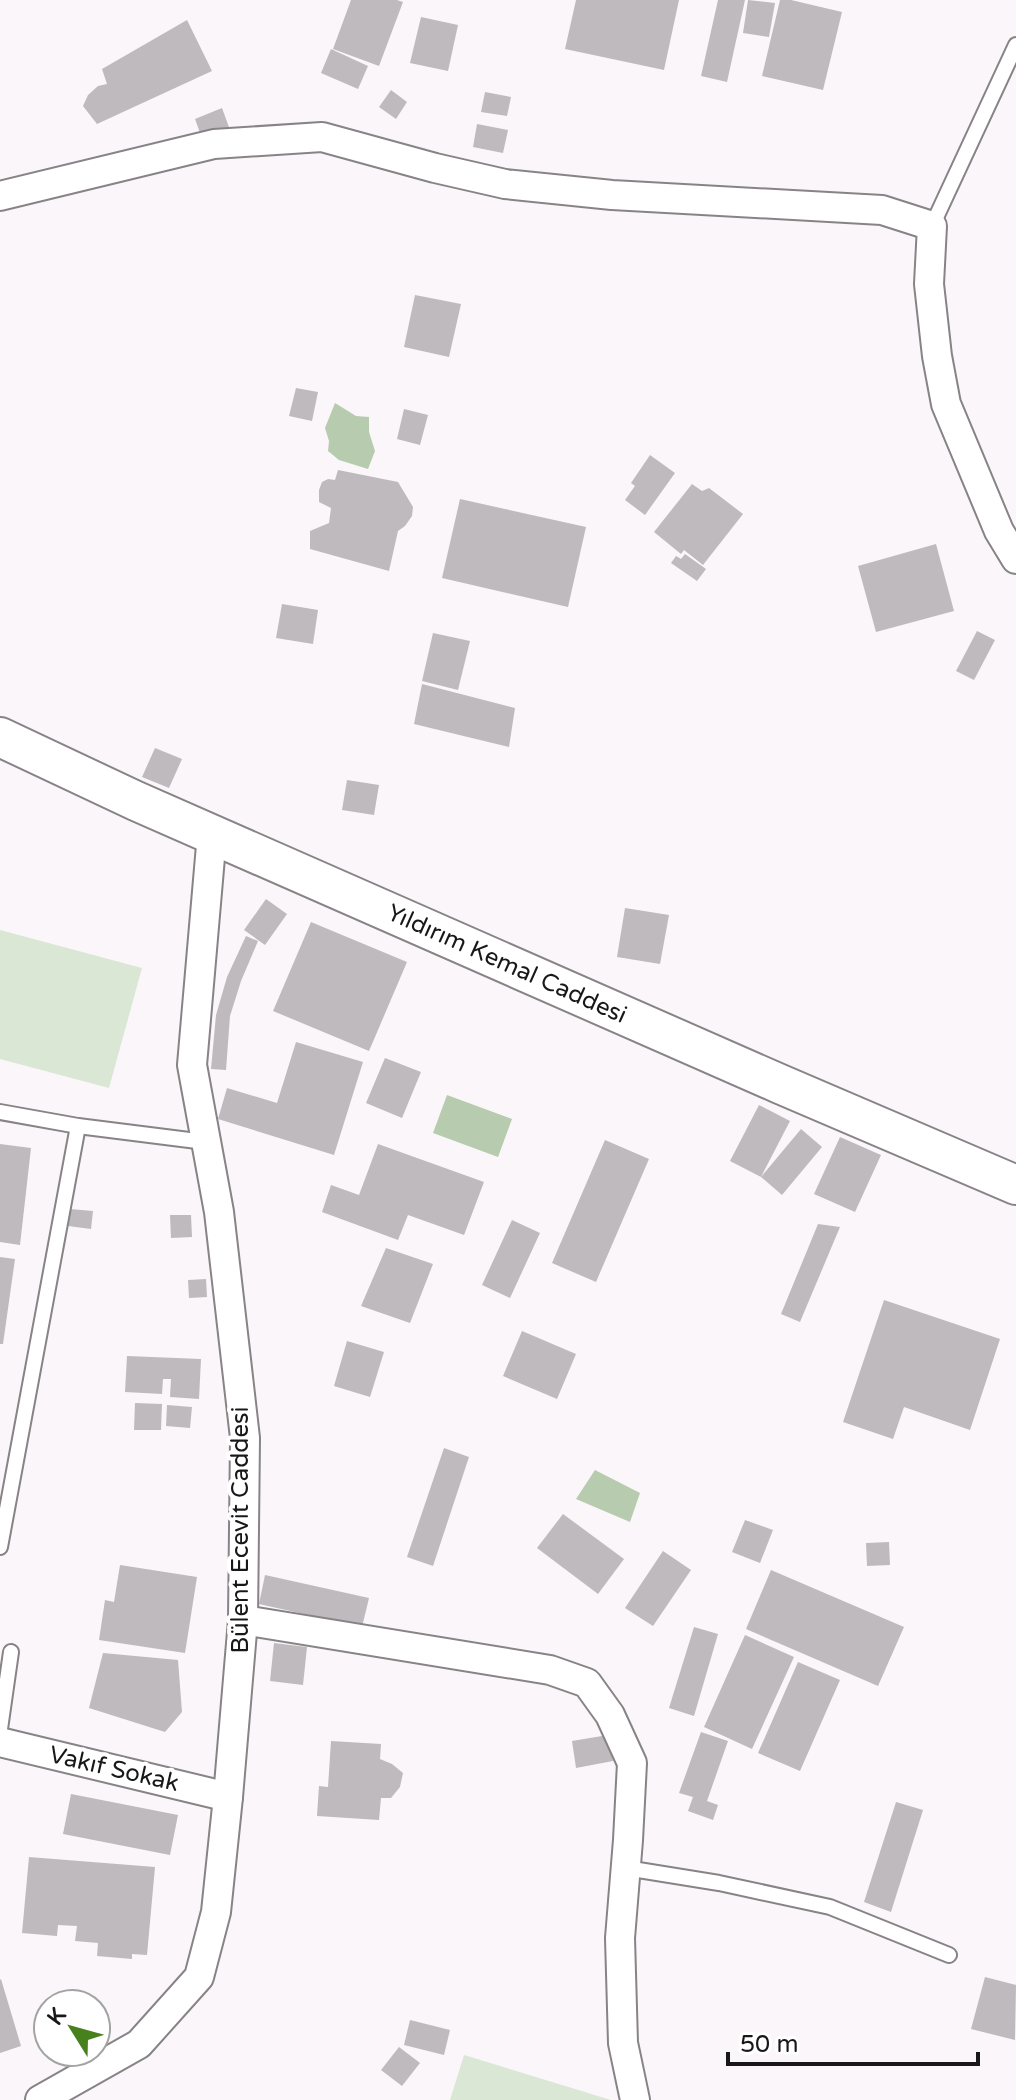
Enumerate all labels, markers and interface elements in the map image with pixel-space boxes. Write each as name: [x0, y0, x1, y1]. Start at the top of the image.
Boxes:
street label: Yıldırım Kemal Caddesi: [383, 898, 631, 1030]
street label: Bülent Ecevit Caddesi: [226, 1406, 255, 1654]
street label: Vakıf Sokak: [46, 1740, 182, 1798]
north arrow: [32, 1988, 112, 2068]
text: K: [42, 2003, 72, 2030]
scale bar: [728, 2016, 978, 2066]
text: 50 m: [740, 2030, 798, 2059]

